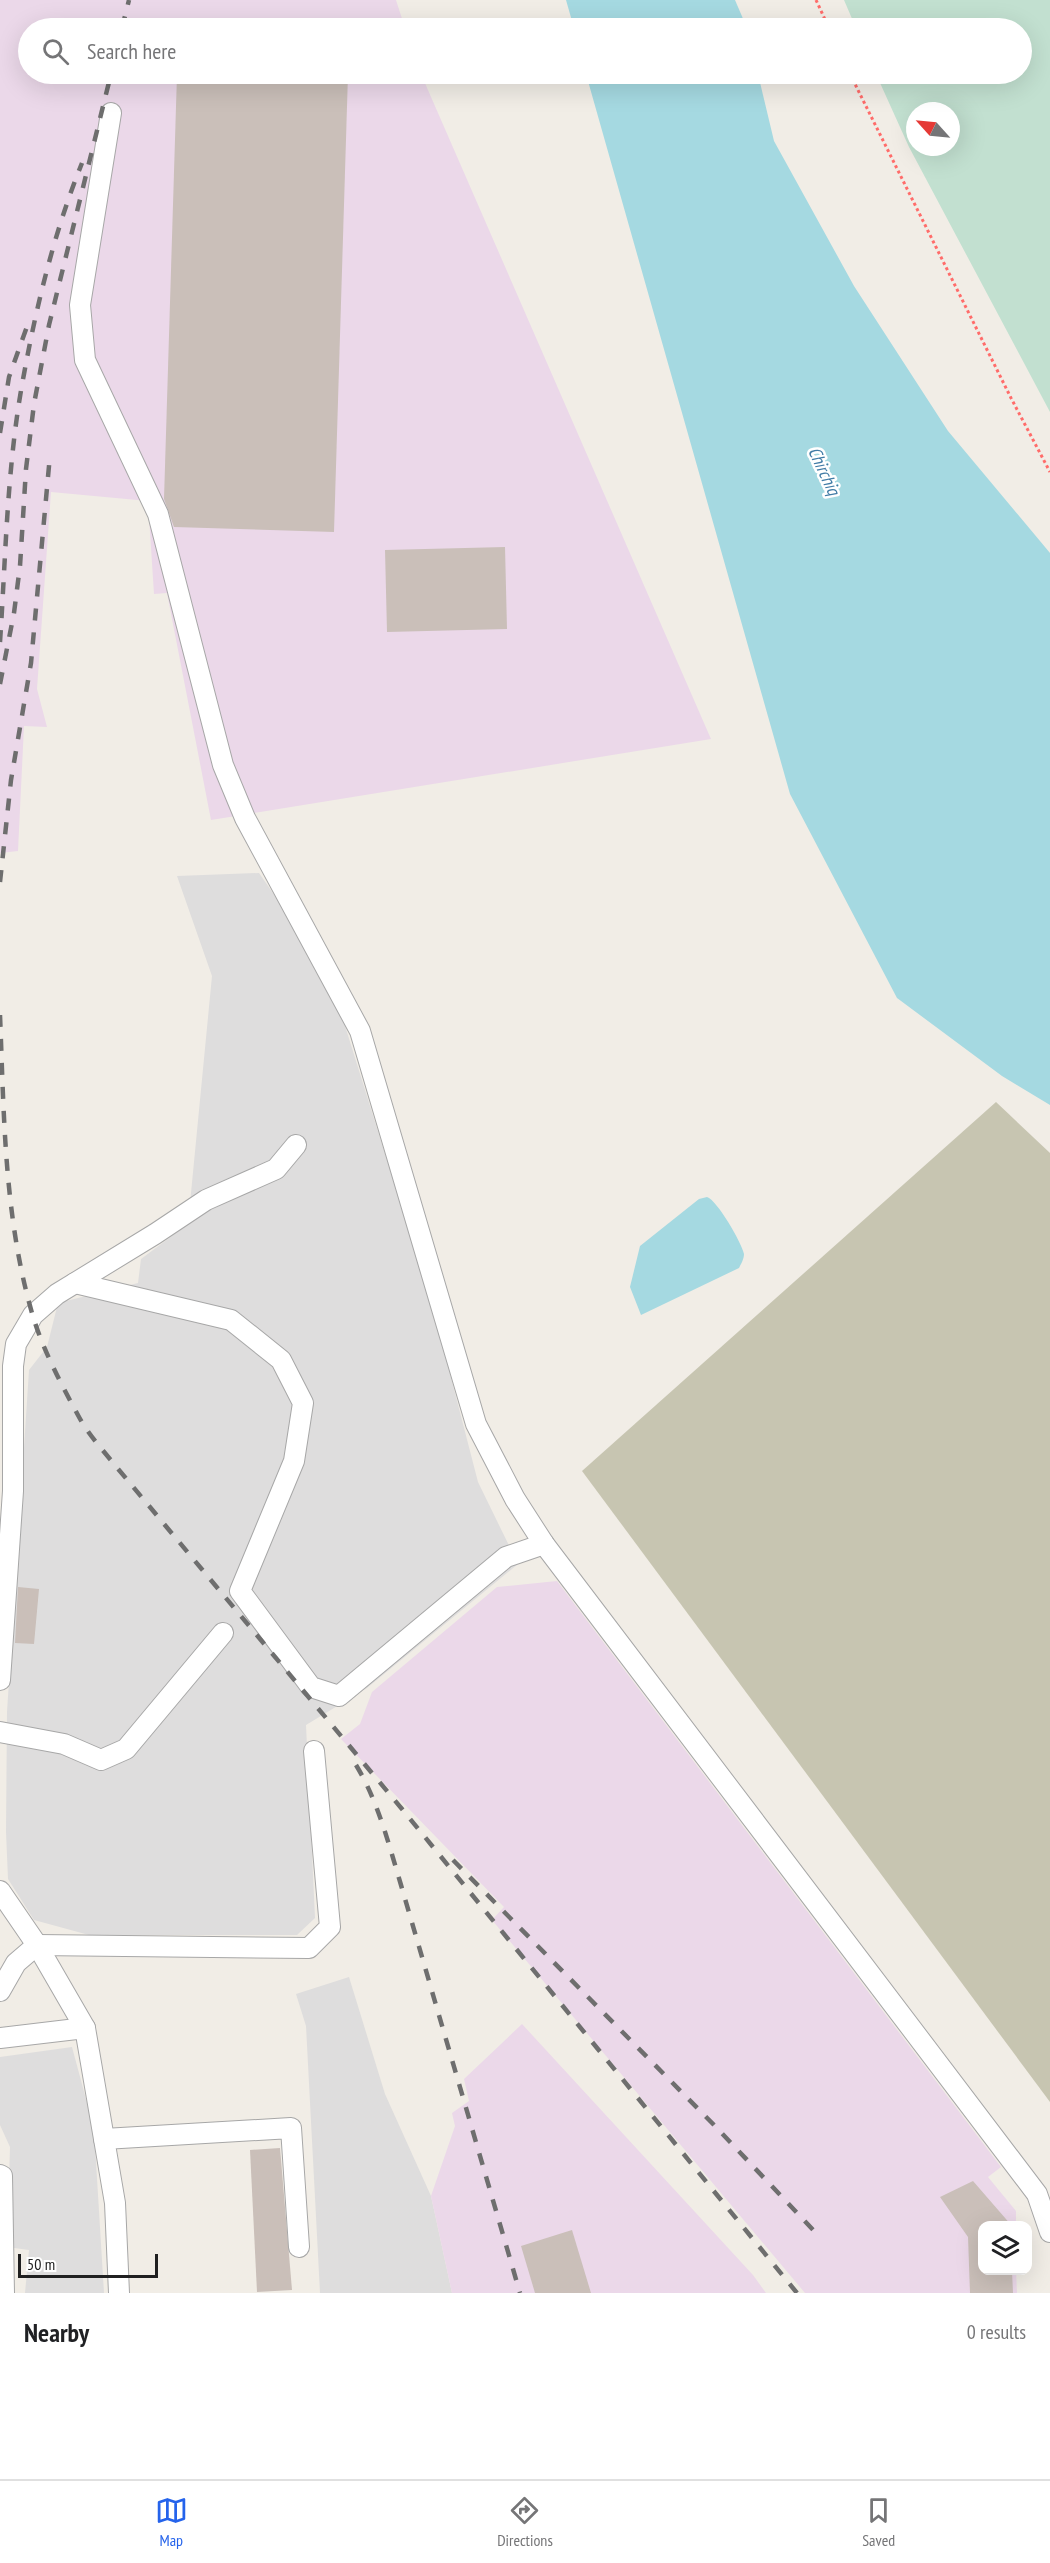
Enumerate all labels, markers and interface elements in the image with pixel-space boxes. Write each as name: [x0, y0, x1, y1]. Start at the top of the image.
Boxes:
search box: [18, 18, 1032, 84]
icon: search: [39, 35, 72, 68]
text: Search here: [87, 37, 176, 65]
north arrow: [906, 102, 960, 156]
water label: Chirchiq: [803, 443, 846, 500]
map controls: [978, 2221, 1032, 2275]
button: layers: [978, 2221, 1032, 2275]
scale bar: [18, 2251, 158, 2278]
text: 50 m: [27, 2254, 55, 2274]
text: Nearby: [24, 2316, 89, 2349]
text: 0 results: [967, 2319, 1026, 2345]
tab: Map: [155, 2494, 188, 2550]
tab: Directions: [497, 2494, 553, 2550]
tab: Saved: [862, 2494, 895, 2550]

